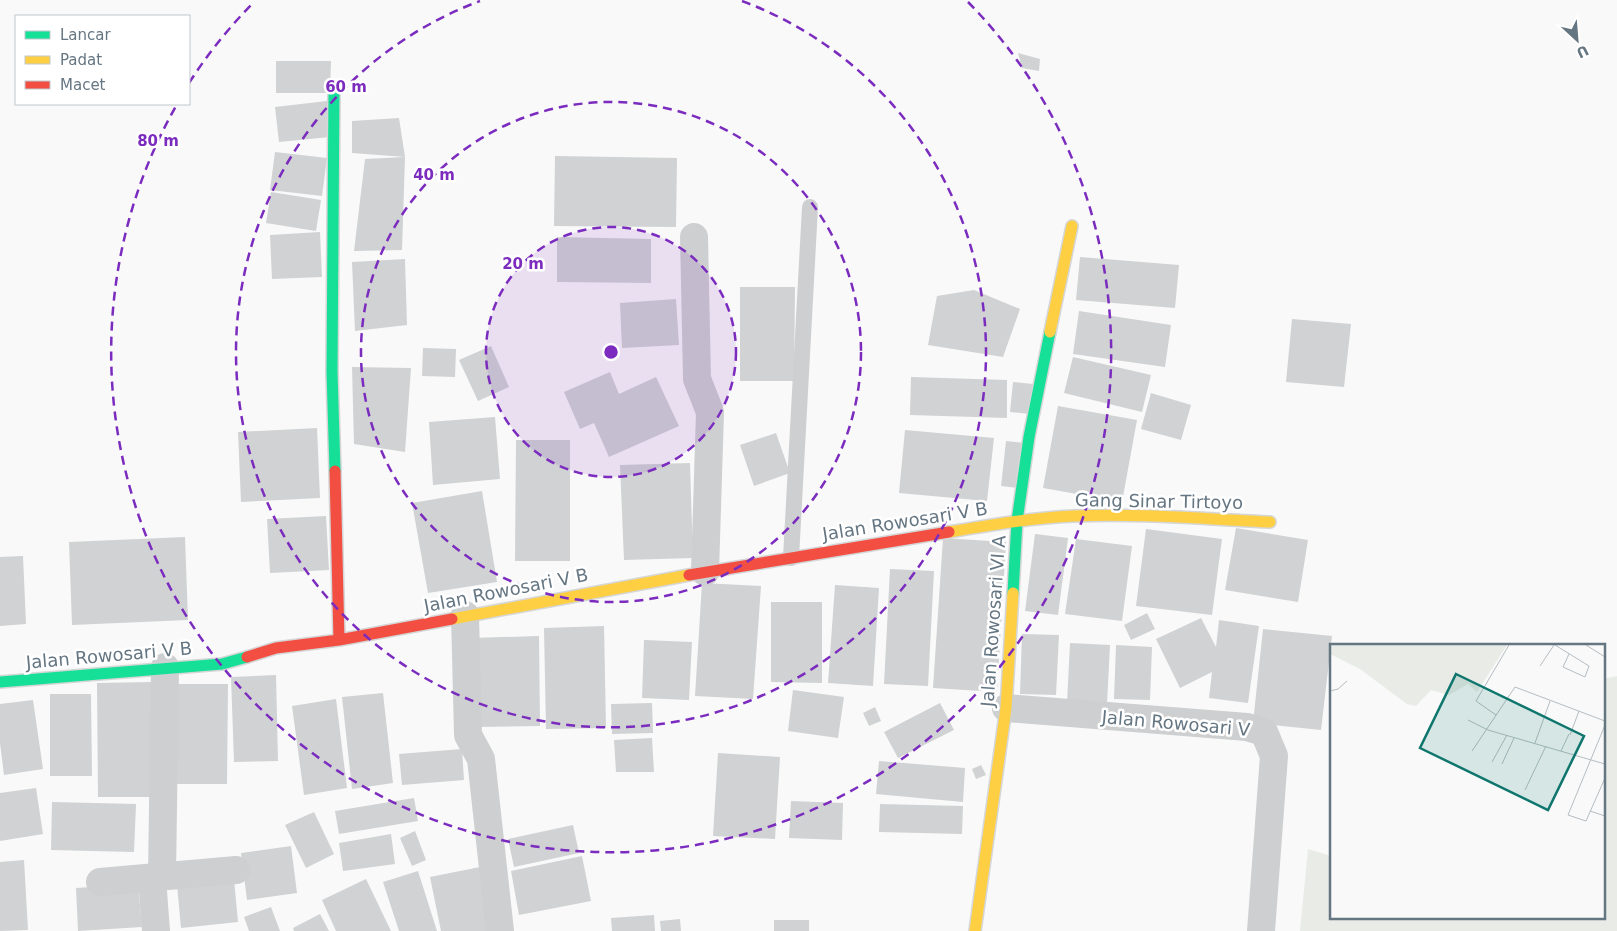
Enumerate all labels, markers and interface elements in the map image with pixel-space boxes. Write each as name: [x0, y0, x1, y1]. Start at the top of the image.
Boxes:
legend: [15, 15, 190, 105]
north arrow: [1552, 15, 1602, 65]
text: Lancar: [60, 26, 111, 44]
text: U: [1574, 42, 1591, 61]
text: Padat: [60, 51, 102, 69]
text: Macet: [60, 76, 106, 94]
text: 60 m: [325, 78, 367, 96]
text: 80 m: [137, 132, 179, 150]
text: 40 m: [413, 166, 455, 184]
text: 20 m: [502, 255, 544, 273]
centre of rings: [602, 343, 620, 361]
street label: Gang Sinar Tirtoyo: [1075, 489, 1243, 513]
street label: Jalan Rowosari V B: [820, 498, 989, 545]
street label: Jalan Rowosari VI A: [976, 534, 1010, 709]
street label: Jalan Rowosari V B: [421, 564, 590, 616]
street label: Jalan Rowosari V B: [24, 637, 193, 673]
inset map: [1330, 644, 1604, 918]
street label: Jalan Rowosari V: [1100, 706, 1252, 740]

